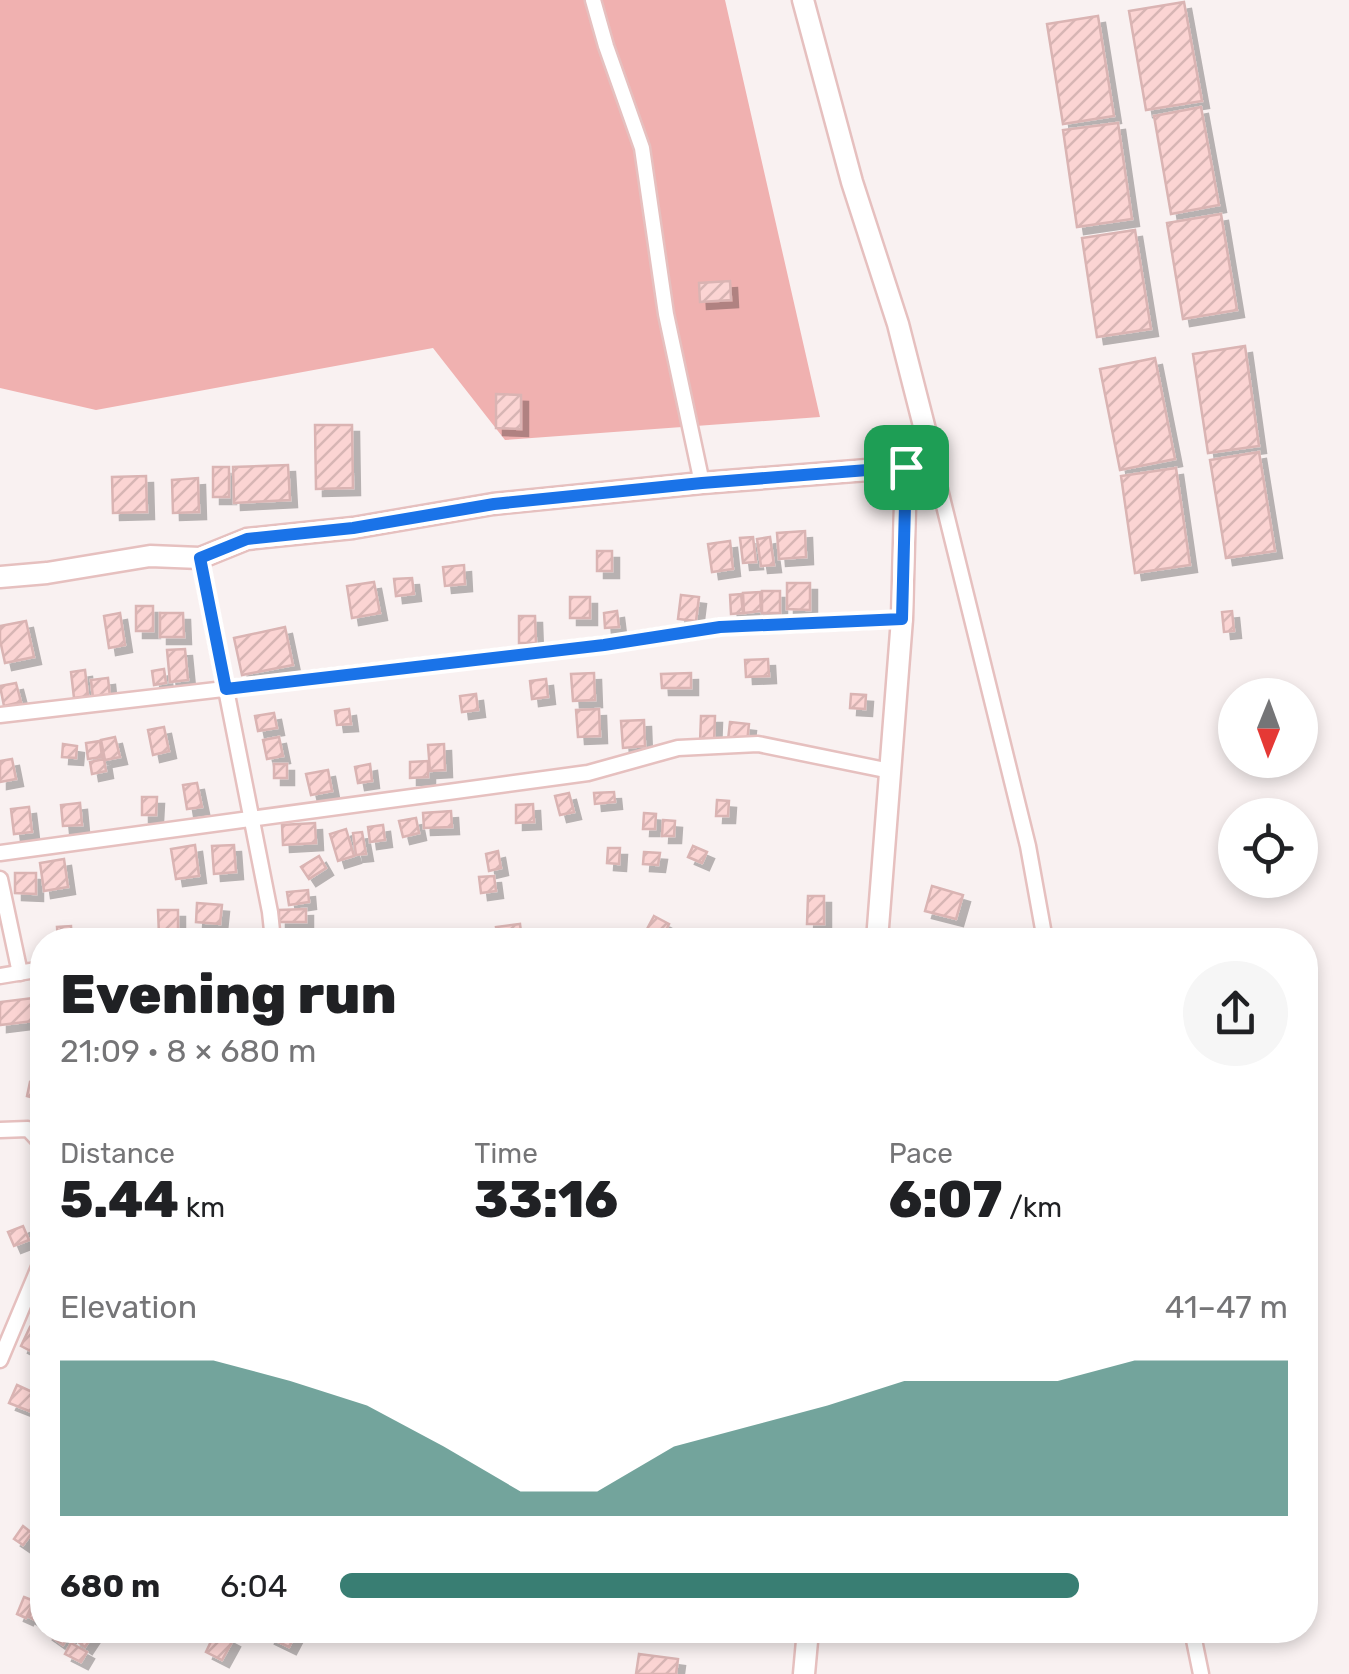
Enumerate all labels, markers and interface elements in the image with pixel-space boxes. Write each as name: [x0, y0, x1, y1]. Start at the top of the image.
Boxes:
pin: [864, 425, 949, 510]
icon: arrive: [879, 440, 934, 495]
north arrow: [1218, 678, 1318, 778]
map controls: [1218, 678, 1318, 898]
button: locate: [1218, 798, 1318, 898]
button: share: [1183, 961, 1288, 1066]
text: Evening run: [60, 962, 397, 1027]
text: 21:09 · 8 × 680 m: [60, 1032, 316, 1070]
text: Distance: [60, 1137, 175, 1170]
text: Time: [474, 1137, 538, 1170]
text: Pace: [889, 1137, 953, 1170]
text: 5.44: [60, 1170, 179, 1230]
text: 33:16: [474, 1170, 618, 1230]
text: 6:07: [889, 1170, 1002, 1230]
text: km: [179, 1191, 225, 1224]
text: /km: [1002, 1191, 1062, 1224]
text: Elevation: [60, 1288, 197, 1326]
text: 41–47 m: [1165, 1288, 1288, 1326]
text: 680 m: [60, 1567, 160, 1605]
text: 6:04: [220, 1567, 288, 1605]

